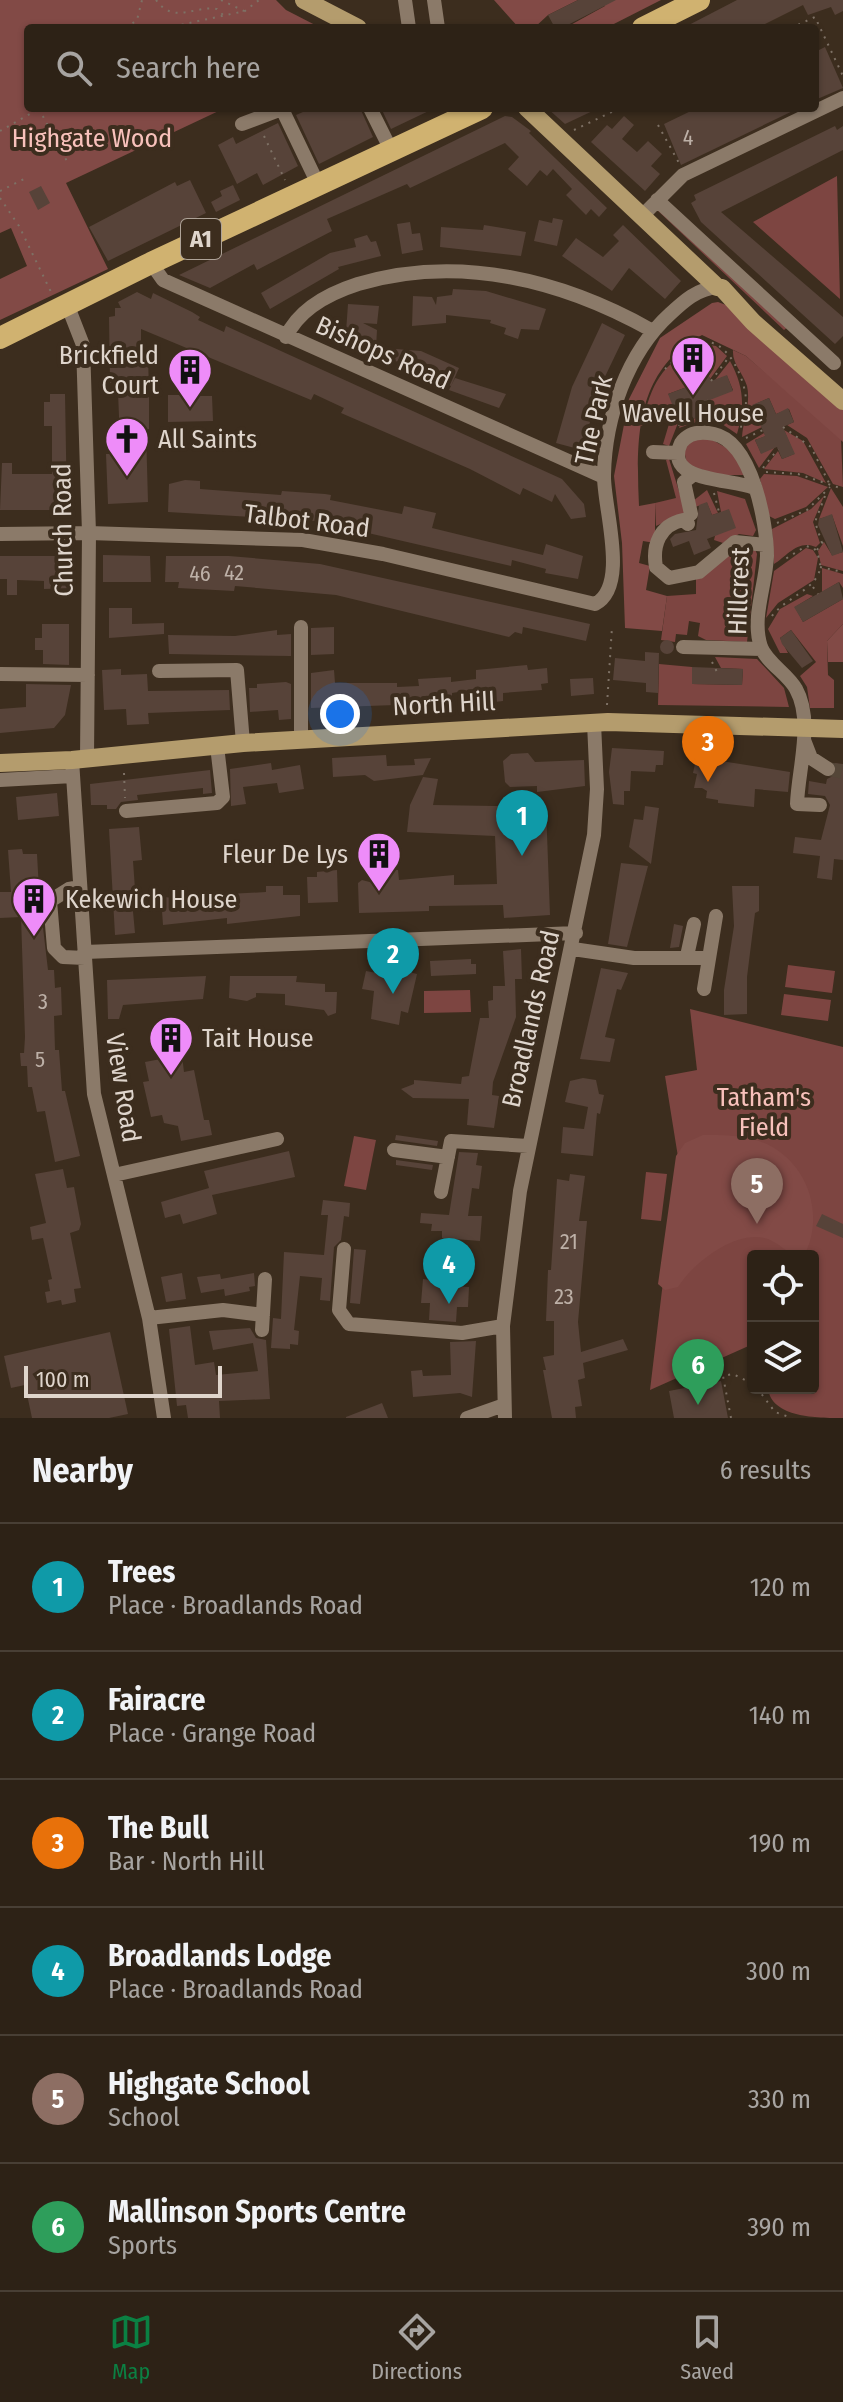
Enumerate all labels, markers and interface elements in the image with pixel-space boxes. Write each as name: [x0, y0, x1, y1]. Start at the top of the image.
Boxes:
search box: [24, 24, 819, 112]
icon: search: [52, 46, 96, 90]
text: Search here: [116, 50, 261, 86]
park label: Highgate Wood: [12, 123, 172, 154]
house number: 4: [683, 124, 694, 151]
road number: A1: [181, 219, 221, 259]
street label: Bishops Road: [311, 310, 455, 396]
building icon: Wavell House: [669, 334, 717, 397]
place label: Brickfield Court: [59, 340, 159, 401]
building icon: Brickfield Court: [166, 346, 214, 409]
street label: The Park: [569, 371, 620, 468]
place label: Wavell House: [622, 398, 764, 429]
church icon: All Saints: [103, 415, 151, 478]
place label: All Saints: [158, 424, 257, 455]
street label: Church Road: [46, 463, 80, 597]
street label: Talbot Road: [243, 498, 371, 544]
street label: Hillcrest: [722, 546, 756, 635]
house number: 42: [224, 559, 244, 586]
house number: 46: [189, 560, 211, 587]
street label: North Hill: [392, 686, 496, 722]
your location: [320, 694, 360, 734]
pin: 3: [682, 716, 734, 782]
pin: 1: [496, 790, 548, 856]
building icon: Fleur De Lys: [355, 830, 403, 893]
place label: Fleur De Lys: [222, 839, 348, 870]
building icon: Kekewich House: [10, 875, 58, 938]
place label: Kekewich House: [65, 884, 237, 915]
street label: Broadlands Road: [496, 927, 566, 1111]
pin: 2: [367, 928, 419, 994]
house number: 3: [38, 988, 48, 1015]
building icon: Tait House: [147, 1014, 195, 1077]
place label: Tait House: [202, 1023, 314, 1054]
street label: View Road: [99, 1031, 147, 1145]
house number: 5: [35, 1046, 45, 1073]
park label: Tatham's Field: [717, 1082, 811, 1143]
pin: 5: [731, 1158, 783, 1224]
house number: 21: [560, 1228, 578, 1255]
pin: 4: [423, 1238, 475, 1304]
map controls: [747, 1250, 819, 1394]
button: locate: [747, 1250, 819, 1322]
house number: 23: [554, 1283, 574, 1310]
button: layers: [747, 1322, 819, 1394]
pin: 6: [672, 1339, 724, 1405]
scale bar: [24, 1362, 222, 1398]
text: 100 m: [36, 1366, 90, 1393]
text: Nearby: [32, 1450, 133, 1491]
text: 6 results: [720, 1455, 811, 1486]
text: Trees: [108, 1554, 176, 1590]
text: 1: [53, 1572, 64, 1603]
text: 120 m: [750, 1572, 811, 1603]
text: Place · Broadlands Road: [108, 1590, 363, 1621]
text: Fairacre: [108, 1682, 206, 1718]
text: 2: [52, 1700, 64, 1731]
text: 140 m: [749, 1700, 811, 1731]
text: Place · Grange Road: [108, 1718, 316, 1749]
text: The Bull: [108, 1810, 209, 1846]
text: 3: [52, 1828, 64, 1859]
text: 190 m: [749, 1828, 811, 1859]
text: Bar · North Hill: [108, 1846, 265, 1877]
text: Broadlands Lodge: [108, 1938, 332, 1974]
text: 4: [51, 1956, 65, 1987]
text: 300 m: [746, 1956, 811, 1987]
text: Place · Broadlands Road: [108, 1974, 363, 2005]
text: Highgate School: [108, 2066, 310, 2102]
text: 5: [52, 2084, 64, 2115]
text: 330 m: [748, 2084, 811, 2115]
text: School: [108, 2102, 180, 2133]
text: Mallinson Sports Centre: [108, 2194, 406, 2230]
text: 6: [51, 2212, 65, 2243]
text: 390 m: [747, 2212, 811, 2243]
text: Sports: [108, 2230, 177, 2261]
tab: Map: [109, 2310, 153, 2385]
tab: Directions: [371, 2310, 462, 2385]
tab: Saved: [680, 2310, 734, 2385]

